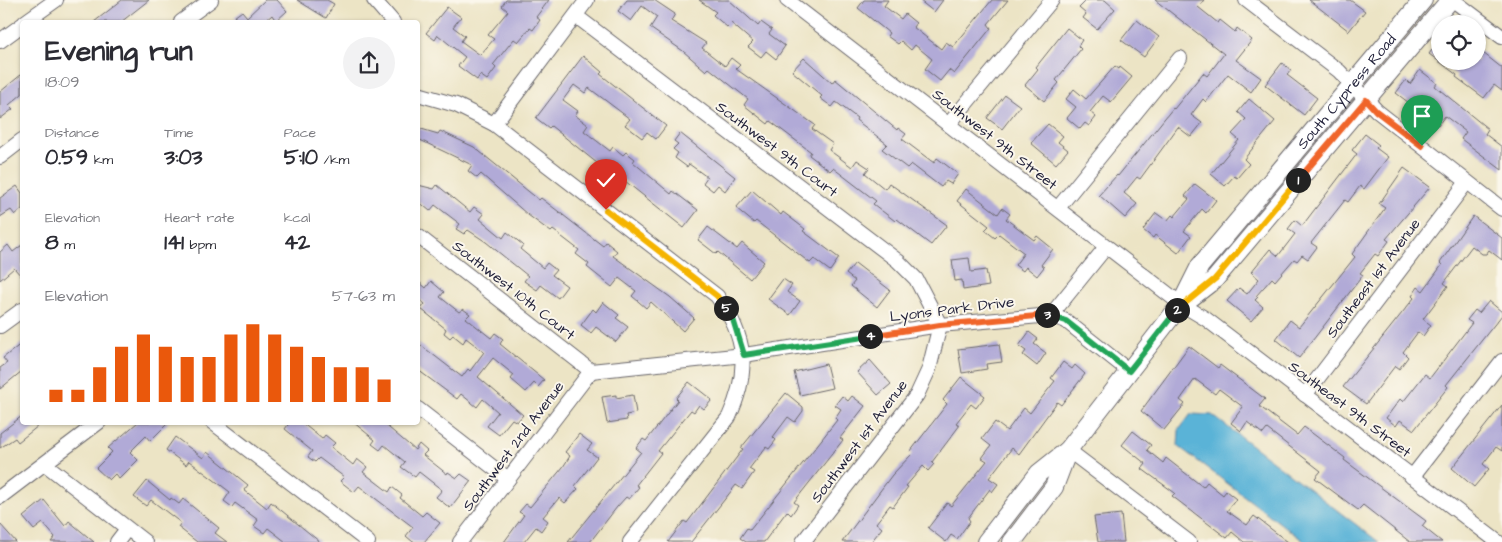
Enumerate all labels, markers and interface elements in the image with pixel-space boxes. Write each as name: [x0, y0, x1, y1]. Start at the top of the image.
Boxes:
map controls: [1431, 15, 1486, 70]
button: locate: [1431, 15, 1486, 70]
street label: South Cypress Road: [1292, 29, 1401, 154]
text: Evening run: [45, 32, 193, 71]
button: share: [343, 37, 395, 89]
text: 18:09: [45, 71, 79, 93]
street label: Southwest 9th Street: [928, 84, 1062, 195]
pin: [1401, 95, 1443, 146]
street label: Southwest 9th Court: [711, 96, 842, 202]
icon: arrive: [1408, 102, 1436, 130]
text: Distance: [45, 123, 99, 143]
text: Time: [164, 123, 194, 143]
text: Pace: [284, 123, 316, 143]
text: 0.59: [45, 143, 88, 172]
text: 3:03: [164, 143, 202, 172]
text: 5:10: [284, 143, 318, 172]
text: km: [88, 150, 113, 170]
text: /km: [318, 150, 349, 170]
pin: [585, 159, 627, 210]
icon: check: [592, 166, 620, 194]
pin: 1: [1286, 168, 1310, 192]
text: 1: [1298, 170, 1299, 190]
text: Elevation: [45, 208, 100, 228]
text: Heart rate: [164, 208, 235, 228]
text: kcal: [284, 208, 310, 228]
street label: Southeast 1st Avenue: [1321, 214, 1425, 342]
text: 8: [45, 228, 59, 257]
text: 141: [164, 228, 184, 257]
text: 42: [284, 228, 310, 257]
text: m: [59, 235, 75, 255]
text: bpm: [184, 235, 216, 255]
street label: Southwest 10th Court: [448, 236, 580, 345]
text: Elevation: [45, 285, 108, 307]
text: 57–63 m: [332, 285, 395, 307]
street label: Lyons Park Drive: [889, 291, 1015, 329]
pin: 5: [714, 296, 738, 320]
text: 5: [722, 298, 731, 318]
pin: 2: [1164, 298, 1190, 322]
text: 2: [1173, 300, 1182, 320]
pin: 3: [1034, 302, 1060, 328]
text: 3: [1044, 305, 1051, 325]
pin: 4: [858, 324, 882, 348]
text: 4: [866, 326, 875, 346]
street label: Southeast 9th Street: [1284, 356, 1415, 463]
street label: Southwest 1st Avenue: [806, 375, 913, 507]
street label: Southwest 2nd Avenue: [458, 377, 569, 516]

